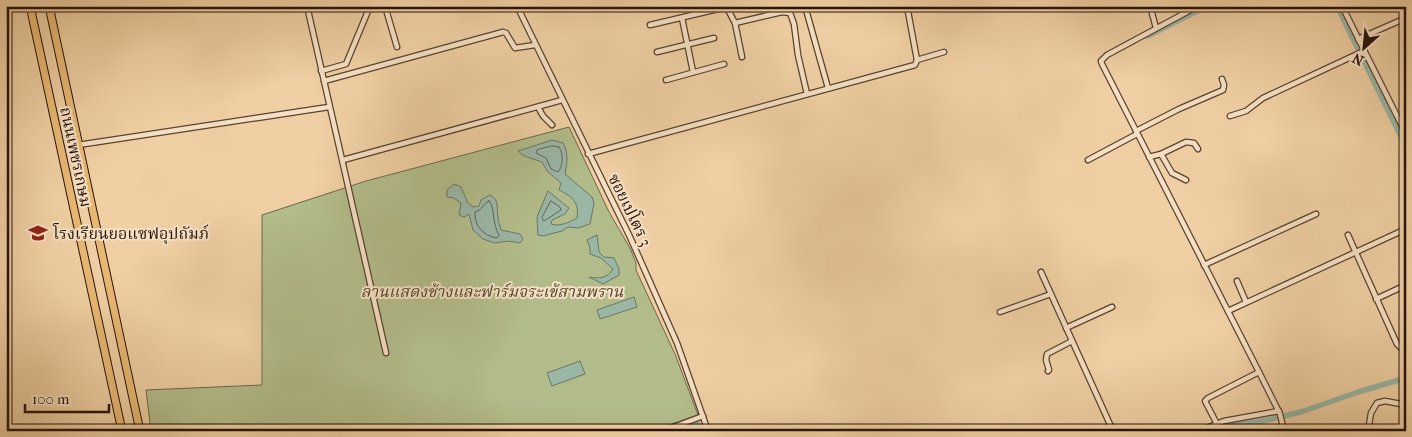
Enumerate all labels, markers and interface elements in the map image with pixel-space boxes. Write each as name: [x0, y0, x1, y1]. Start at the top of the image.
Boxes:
north arrow: [1340, 22, 1390, 72]
text: N: [1349, 49, 1367, 69]
street label: ถนนเพชรเกษม: [56, 105, 96, 209]
street label: ซอยเปโตร 3: [604, 170, 657, 249]
school or university icon: โรงเรียนยอแซฟอุปถัมภ์: [27, 222, 49, 244]
place label: โรงเรียนยอแซฟอุปถัมภ์: [52, 223, 209, 245]
park label: ลานแสดงช้างและฟาร์มจระเข้สามพราน: [361, 282, 624, 301]
scale bar: [25, 382, 109, 414]
text: 100 m: [32, 390, 70, 408]

